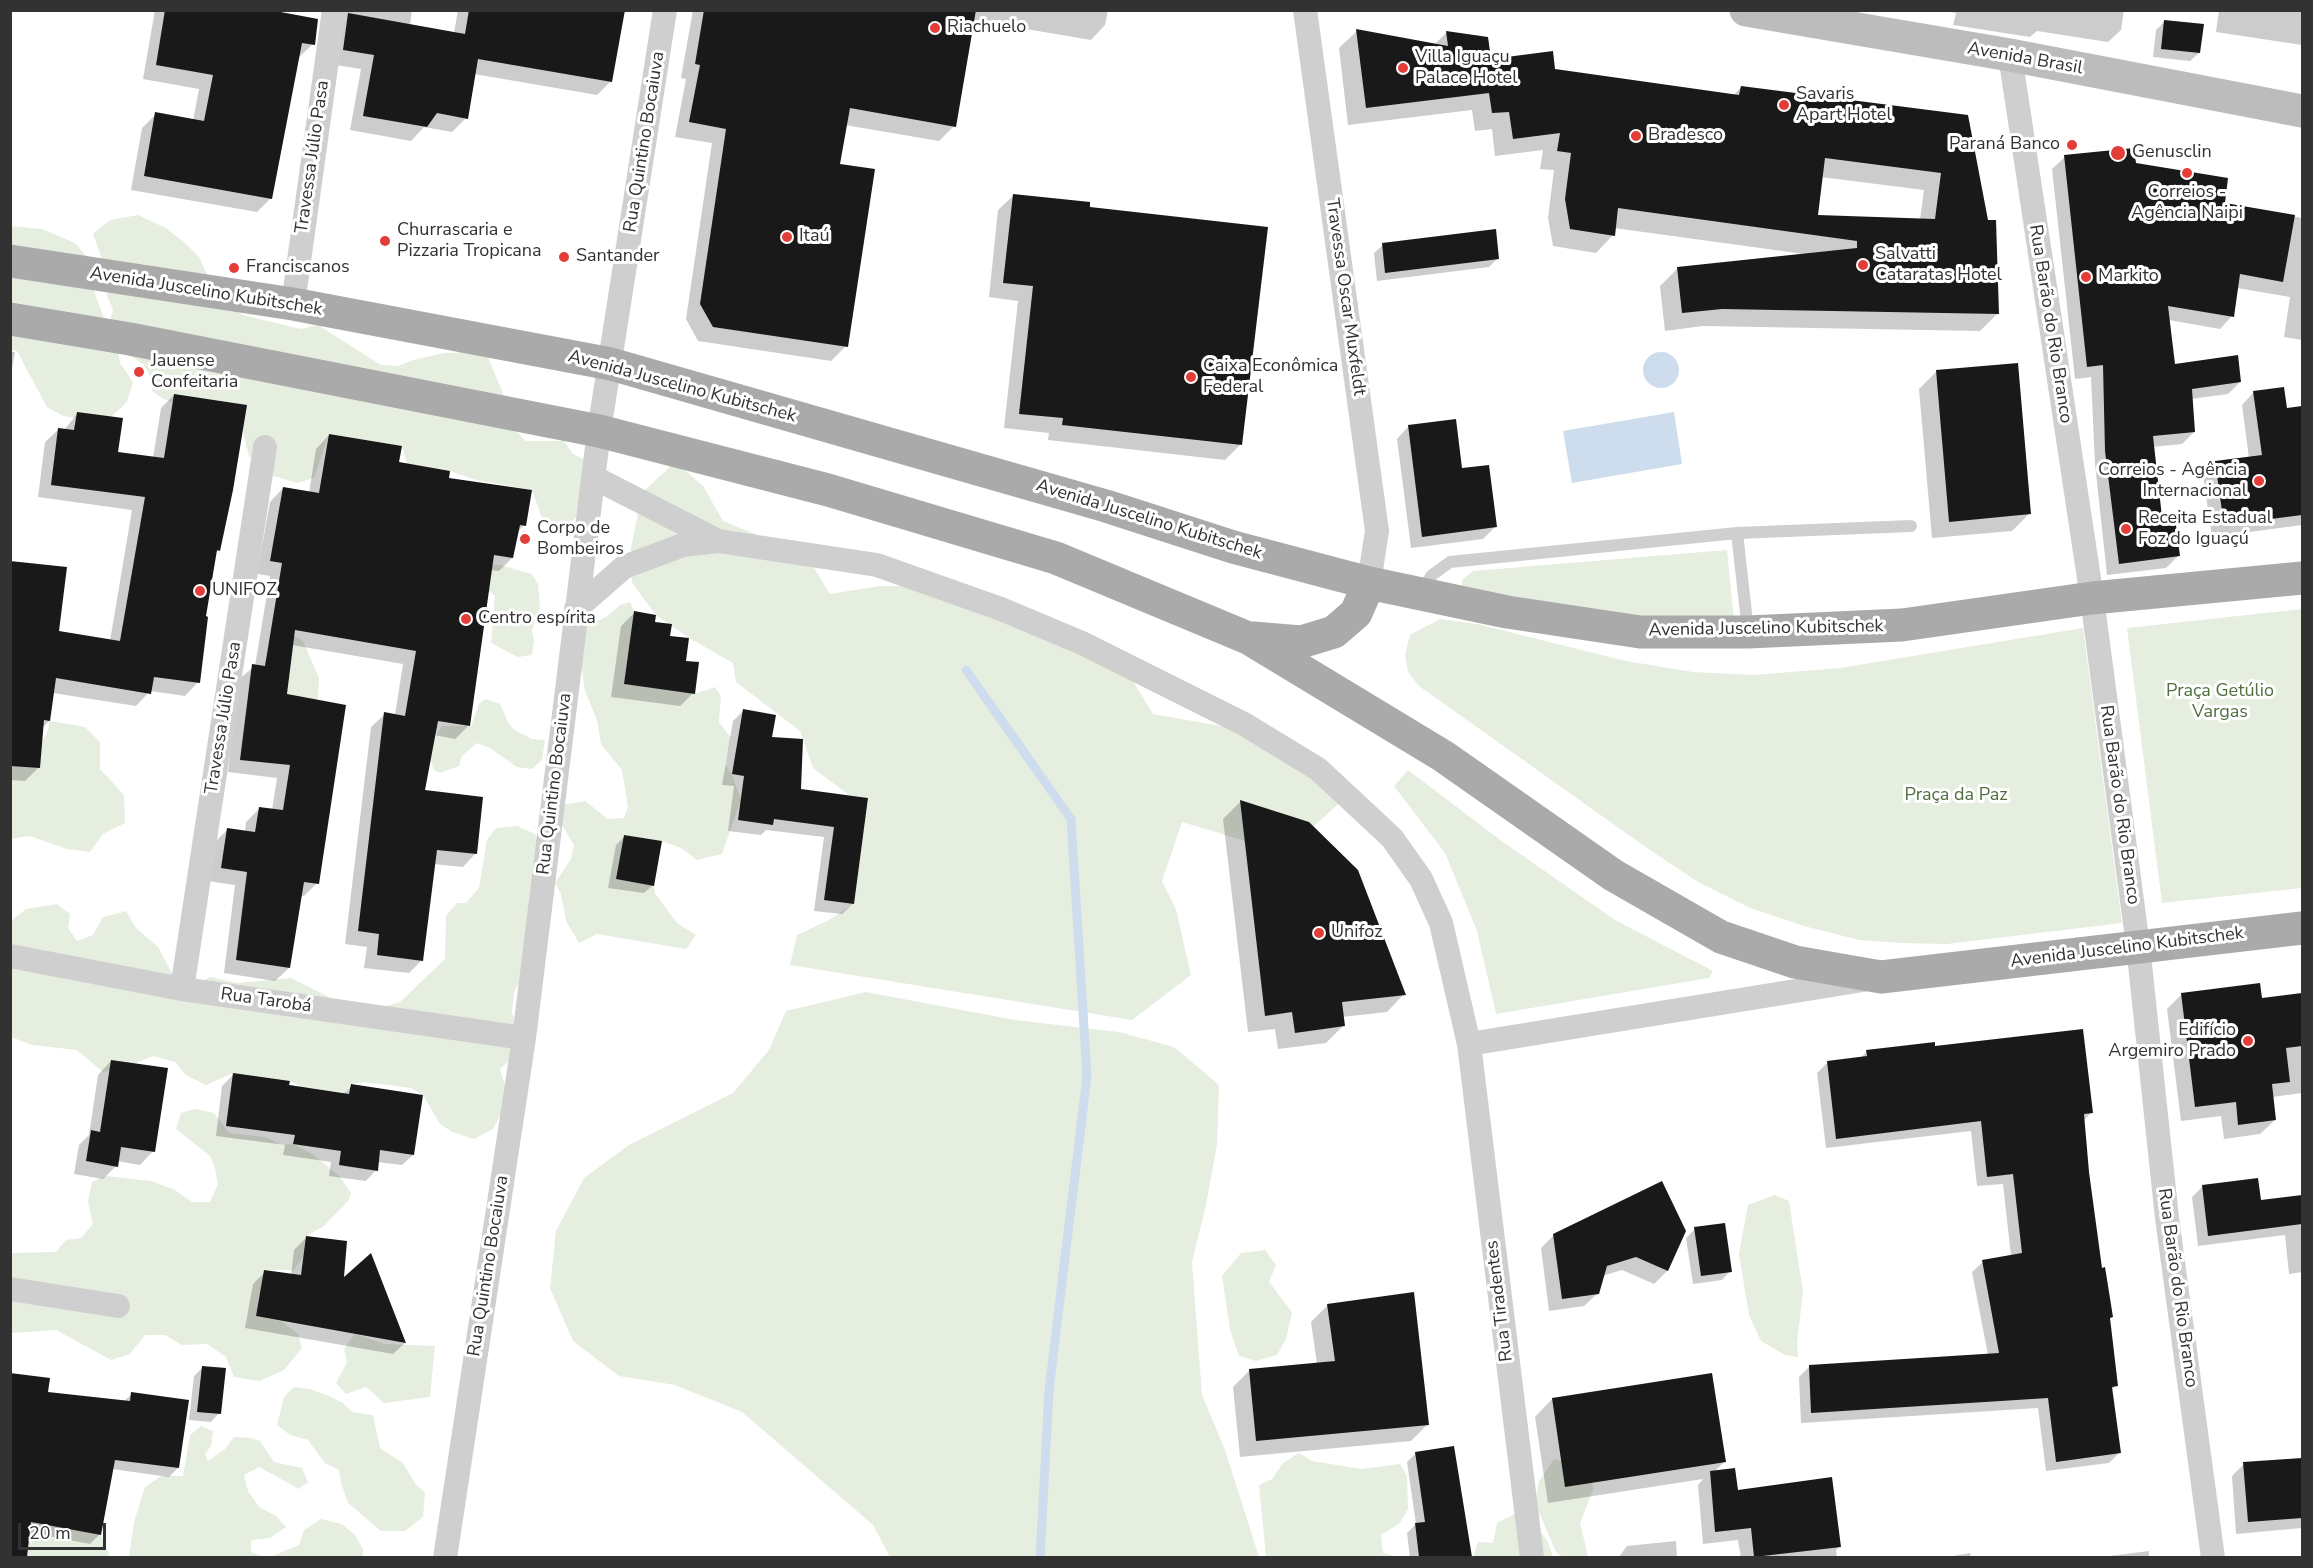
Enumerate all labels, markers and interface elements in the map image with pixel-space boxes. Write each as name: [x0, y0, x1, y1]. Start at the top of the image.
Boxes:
place label: Riachuelo: [947, 17, 1026, 39]
marker: Riachuelo: [928, 21, 942, 35]
street label: Avenida Brasil: [1966, 38, 2084, 80]
place label: Villa Iguaçu Palace Hotel: [1415, 47, 1517, 90]
street label: Rua Quintino Bocaiuva: [620, 50, 670, 234]
marker: Villa Iguaçu Palace Hotel: [1396, 61, 1410, 75]
street label: Travessa Júlio Pasa: [292, 79, 334, 235]
place label: Savaris Apart Hotel: [1796, 84, 1892, 127]
marker: Savaris Apart Hotel: [1777, 98, 1791, 112]
place label: Bradesco: [1648, 125, 1723, 147]
marker: Bradesco: [1629, 129, 1643, 143]
place label: Paraná Banco: [1949, 134, 2060, 156]
marker: Paraná Banco: [2065, 138, 2079, 152]
place label: Genusclin: [2132, 142, 2212, 164]
marker: Genusclin: [2109, 144, 2127, 162]
marker: Correios - Agência Naipi: [2180, 166, 2194, 180]
place label: Correios - Agência Naipi: [2131, 182, 2243, 224]
street label: Travessa Oscar Muxfeldt: [1320, 197, 1370, 397]
place label: Churrascaria e Pizzaria Tropicana: [397, 220, 542, 262]
street label: Rua Barão do Rio Branco: [2024, 223, 2076, 425]
place label: Itaú: [799, 226, 830, 248]
marker: Itaú: [780, 230, 794, 244]
marker: Churrascaria e Pizzaria Tropicana: [378, 234, 392, 248]
place label: Salvatti Cataratas Hotel: [1875, 244, 2002, 286]
place label: Santander: [576, 246, 659, 268]
marker: Santander: [557, 250, 571, 264]
place label: Franciscanos: [246, 257, 350, 279]
marker: Salvatti Cataratas Hotel: [1856, 258, 1870, 272]
marker: Franciscanos: [227, 261, 241, 275]
street label: Avenida Juscelino Kubitschek: [88, 263, 324, 321]
place label: Markito: [2098, 266, 2159, 288]
marker: Markito: [2079, 270, 2093, 284]
street label: Avenida Juscelino Kubitschek: [566, 346, 798, 428]
place label: Jauense Confeitaria: [151, 351, 238, 394]
place label: Caixa Econômica Federal: [1203, 356, 1338, 398]
marker: Jauense Confeitaria: [132, 365, 146, 379]
marker: Caixa Econômica Federal: [1184, 370, 1198, 384]
place label: Correios - Agência Internacional: [2098, 460, 2247, 502]
marker: Correios - Agência Internacional: [2252, 474, 2266, 488]
street label: Avenida Juscelino Kubitschek: [1033, 475, 1265, 565]
place label: Receita Estadual Foz do Iguaçú: [2138, 508, 2272, 550]
place label: Corpo de Bombeiros: [537, 518, 624, 560]
marker: Receita Estadual Foz do Iguaçú: [2119, 522, 2133, 536]
marker: Corpo de Bombeiros: [518, 532, 532, 546]
place label: UNIFOZ: [212, 580, 277, 602]
marker: UNIFOZ: [193, 584, 207, 598]
place label: Centro espírita: [478, 608, 596, 630]
marker: Centro espírita: [459, 612, 473, 626]
street label: Avenida Juscelino Kubitschek: [1648, 616, 1884, 642]
street label: Travessa Júlio Pasa: [201, 640, 247, 796]
park label: Praça Getúlio Vargas: [2166, 681, 2274, 724]
street label: Rua Quintino Bocaiuva: [533, 692, 577, 876]
street label: Rua Barão do Rio Branco: [2094, 704, 2144, 906]
park label: Praça da Paz: [1904, 785, 2008, 807]
place label: Unifoz: [1331, 922, 1382, 944]
street label: Avenida Juscelino Kubitschek: [2009, 923, 2245, 973]
marker: Unifoz: [1312, 926, 1326, 940]
street label: Rua Tarobá: [219, 984, 313, 1018]
place label: Edifício Argemiro Prado: [2108, 1020, 2236, 1062]
marker: Edifício Argemiro Prado: [2241, 1034, 2255, 1048]
street label: Rua Quintino Bocaiuva: [464, 1174, 514, 1358]
street label: Rua Barão do Rio Branco: [2152, 1187, 2202, 1389]
street label: Rua Tiradentes: [1482, 1239, 1518, 1363]
scale bar: [21, 1511, 110, 1549]
text: 20 m: [29, 1521, 71, 1545]

